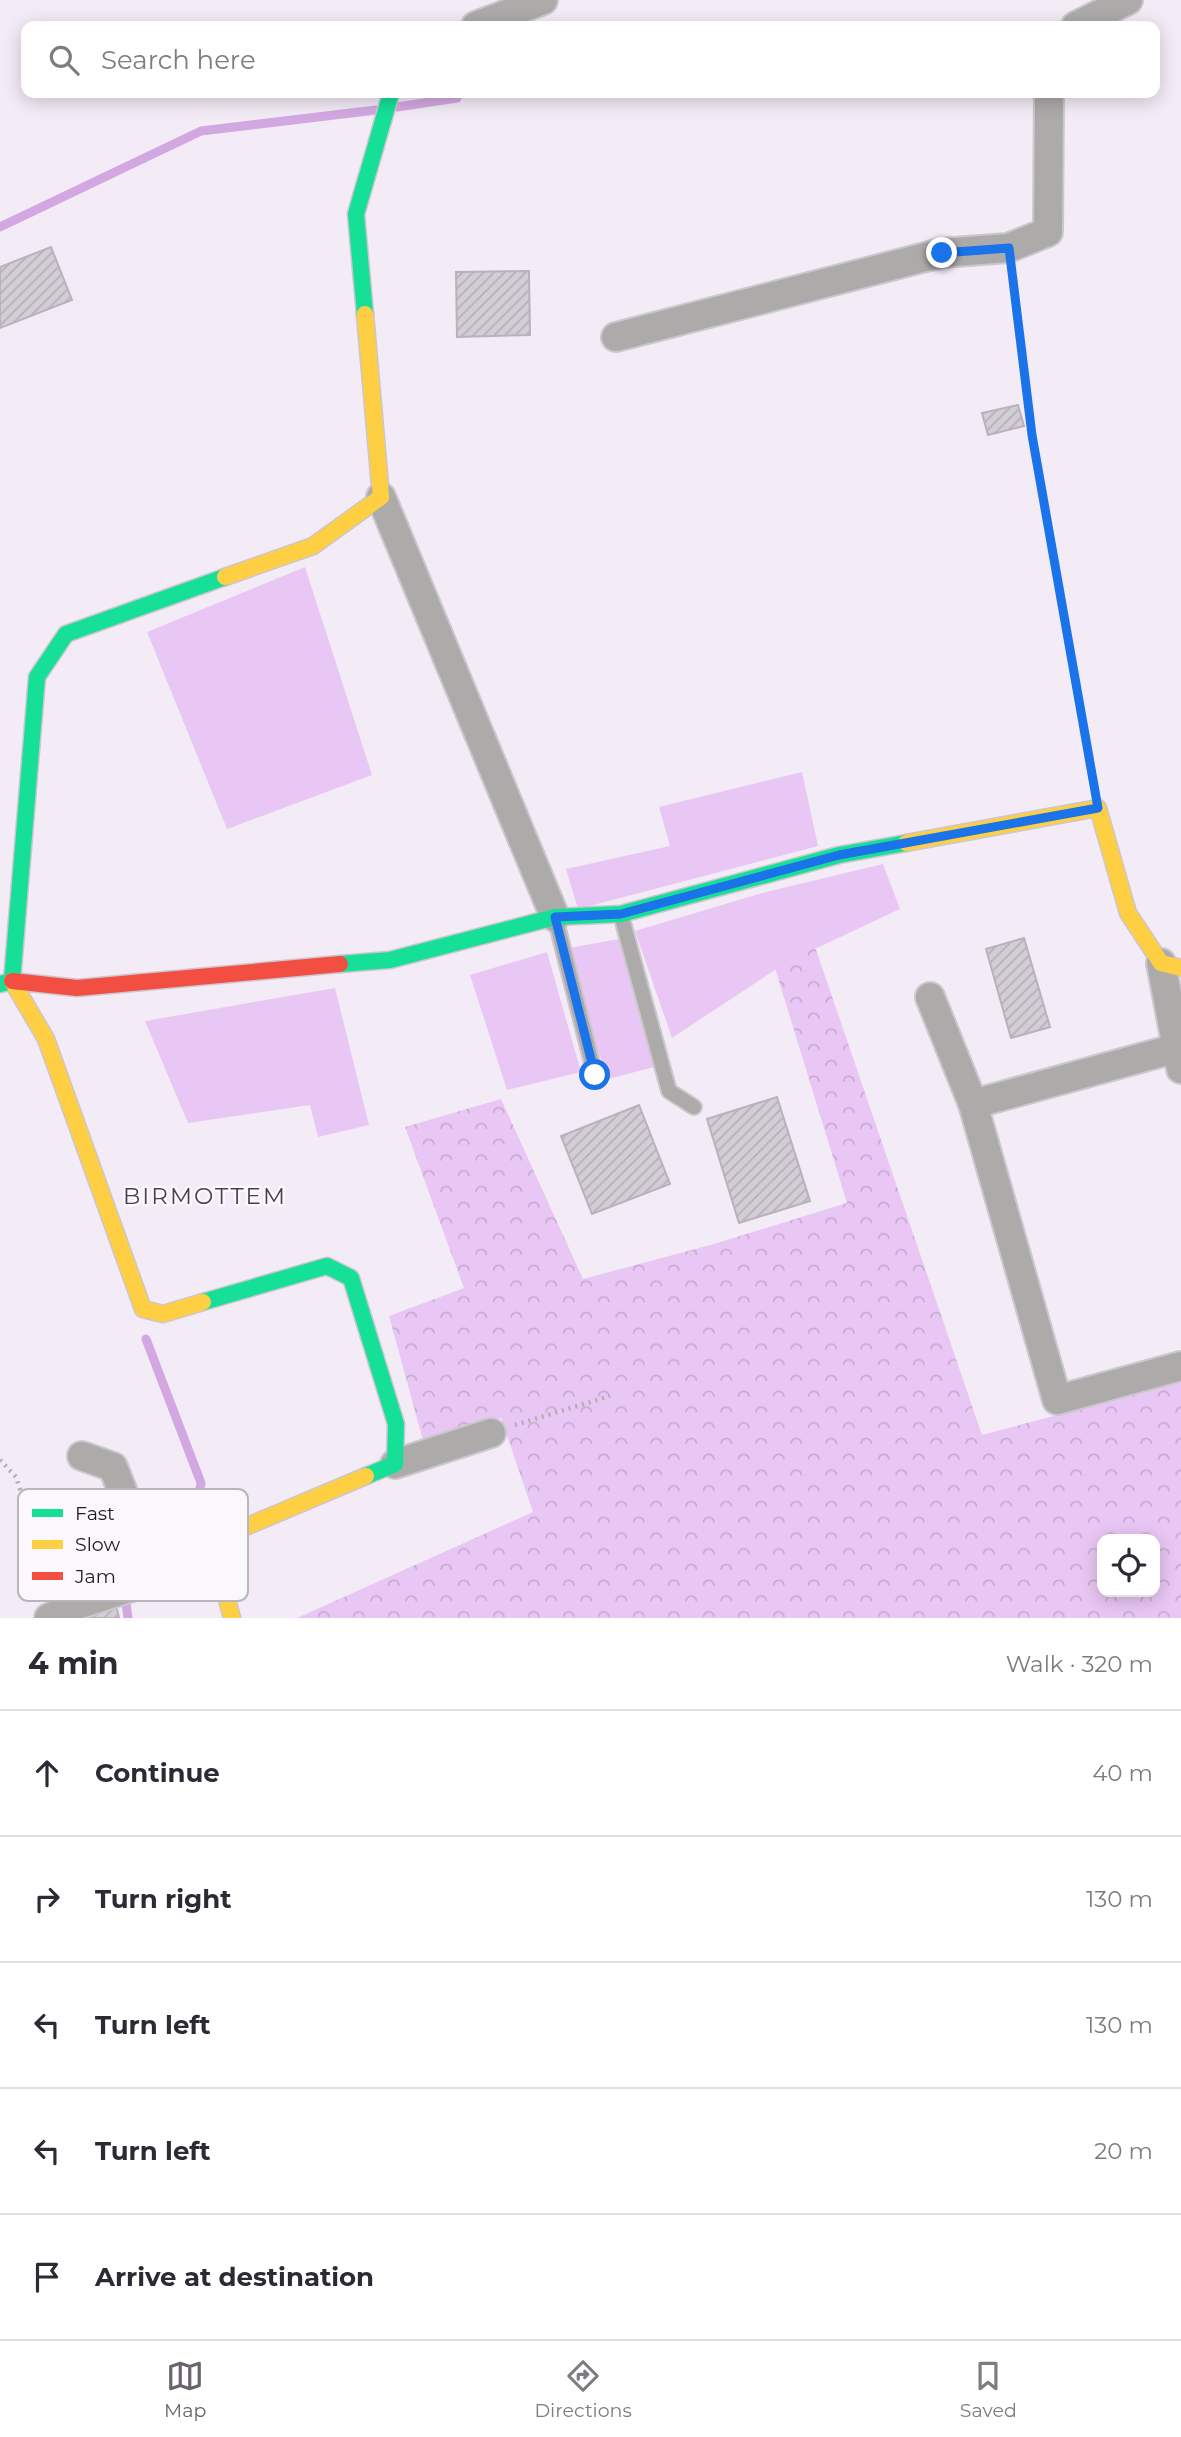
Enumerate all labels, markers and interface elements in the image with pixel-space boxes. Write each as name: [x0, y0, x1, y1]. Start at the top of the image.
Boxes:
search box: [21, 21, 1160, 98]
icon: search: [45, 41, 83, 79]
text: Search here: [101, 44, 256, 76]
route end: [926, 237, 957, 268]
route start: [579, 1059, 610, 1090]
district label: BIRMOTTEM: [123, 1182, 287, 1210]
legend: [18, 1489, 248, 1601]
text: Fast: [75, 1502, 115, 1525]
text: Slow: [75, 1533, 120, 1556]
map controls: [1097, 1534, 1160, 1597]
button: locate: [1097, 1534, 1160, 1597]
text: Jam: [74, 1565, 116, 1588]
text: 4 min: [28, 1645, 118, 1682]
text: Walk · 320 m: [1006, 1650, 1153, 1678]
icon: ahead: [28, 1754, 66, 1792]
text: Continue: [95, 1757, 220, 1789]
text: 40 m: [1092, 1759, 1153, 1787]
icon: right: [28, 1880, 66, 1918]
text: Turn right: [95, 1883, 231, 1915]
text: 130 m: [1086, 1885, 1153, 1913]
icon: left: [28, 2006, 66, 2044]
text: Turn left: [95, 2009, 211, 2041]
text: 130 m: [1086, 2011, 1153, 2039]
icon: left: [28, 2132, 66, 2170]
text: Turn left: [95, 2135, 211, 2167]
text: 20 m: [1094, 2137, 1153, 2165]
icon: arrive: [28, 2258, 66, 2296]
text: Arrive at destination: [95, 2261, 374, 2293]
tab: Map: [164, 2357, 206, 2422]
tab: Directions: [534, 2357, 632, 2422]
tab: Saved: [960, 2357, 1017, 2422]

